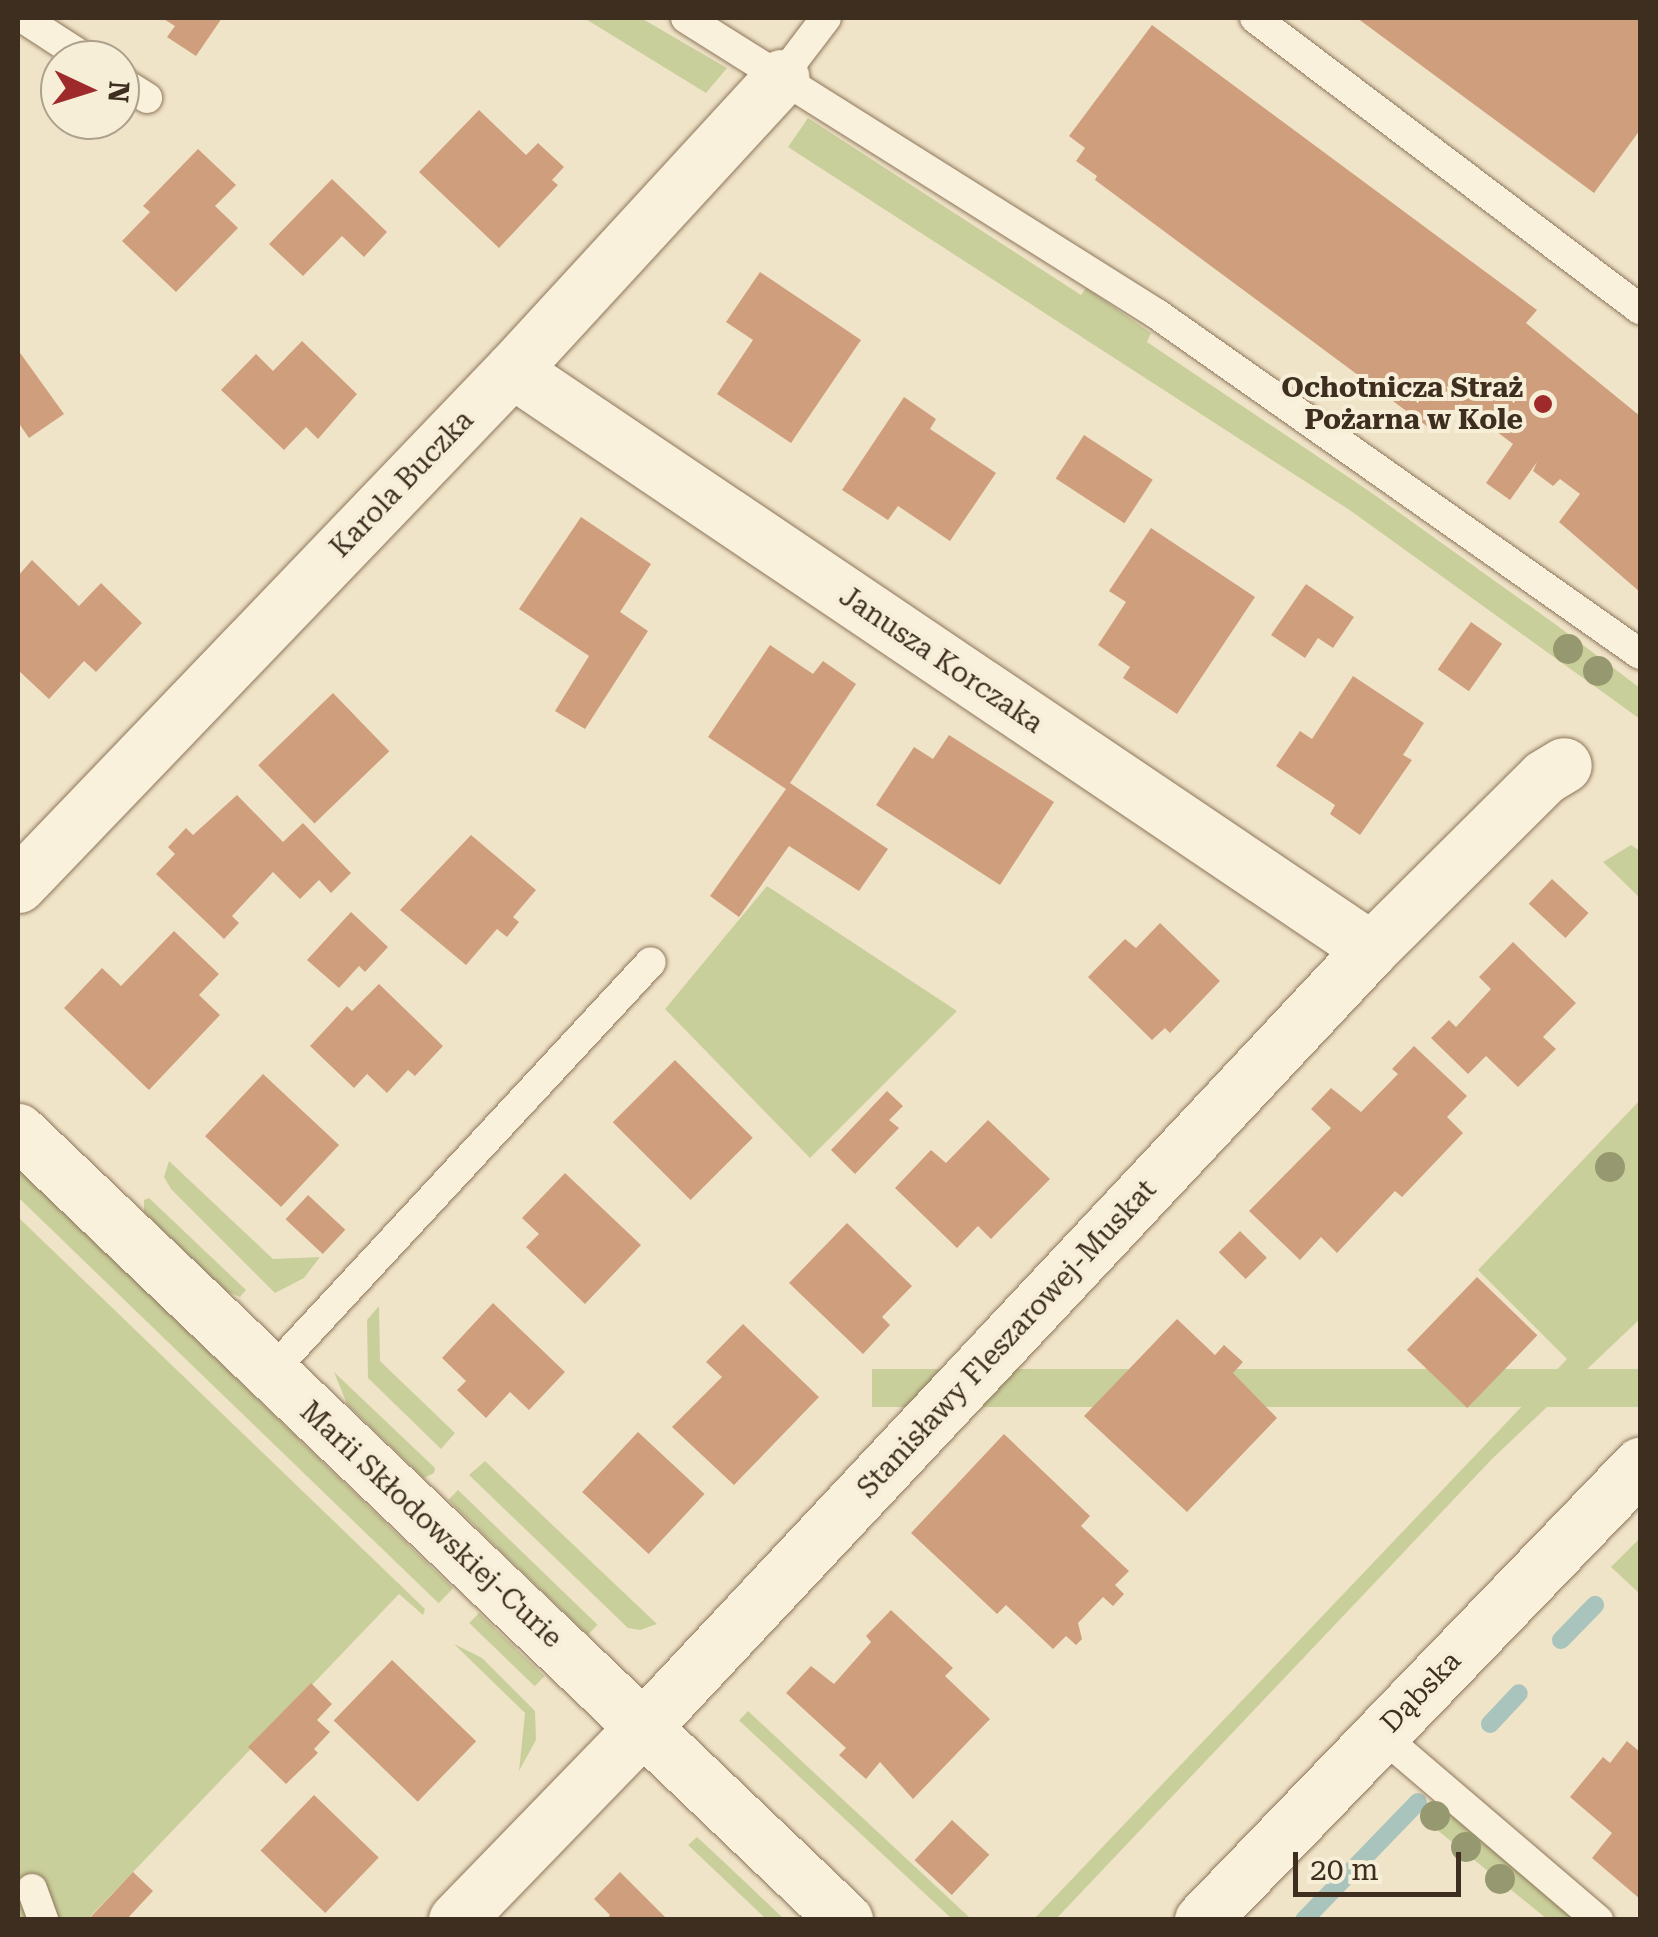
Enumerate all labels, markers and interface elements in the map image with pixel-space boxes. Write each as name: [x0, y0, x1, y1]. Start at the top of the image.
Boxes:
north arrow: [40, 40, 140, 140]
text: N: [101, 80, 136, 104]
place label: Ochotnicza Straż Pożarna w Kole: [1281, 371, 1523, 437]
marker: Ochotnicza Straż Pożarna w Kole: [1532, 393, 1554, 415]
street label: Karola Buczka: [324, 404, 480, 564]
street label: Janusza Korczaka: [833, 579, 1049, 741]
street label: Stanisławy Fleszarowej-Muskat: [851, 1173, 1163, 1505]
street label: Marii Skłodowskiej-Curie: [293, 1395, 569, 1655]
street label: Dąbska: [1374, 1644, 1468, 1740]
scale bar: [1298, 1832, 1466, 1894]
text: 20 m: [1310, 1852, 1379, 1887]

